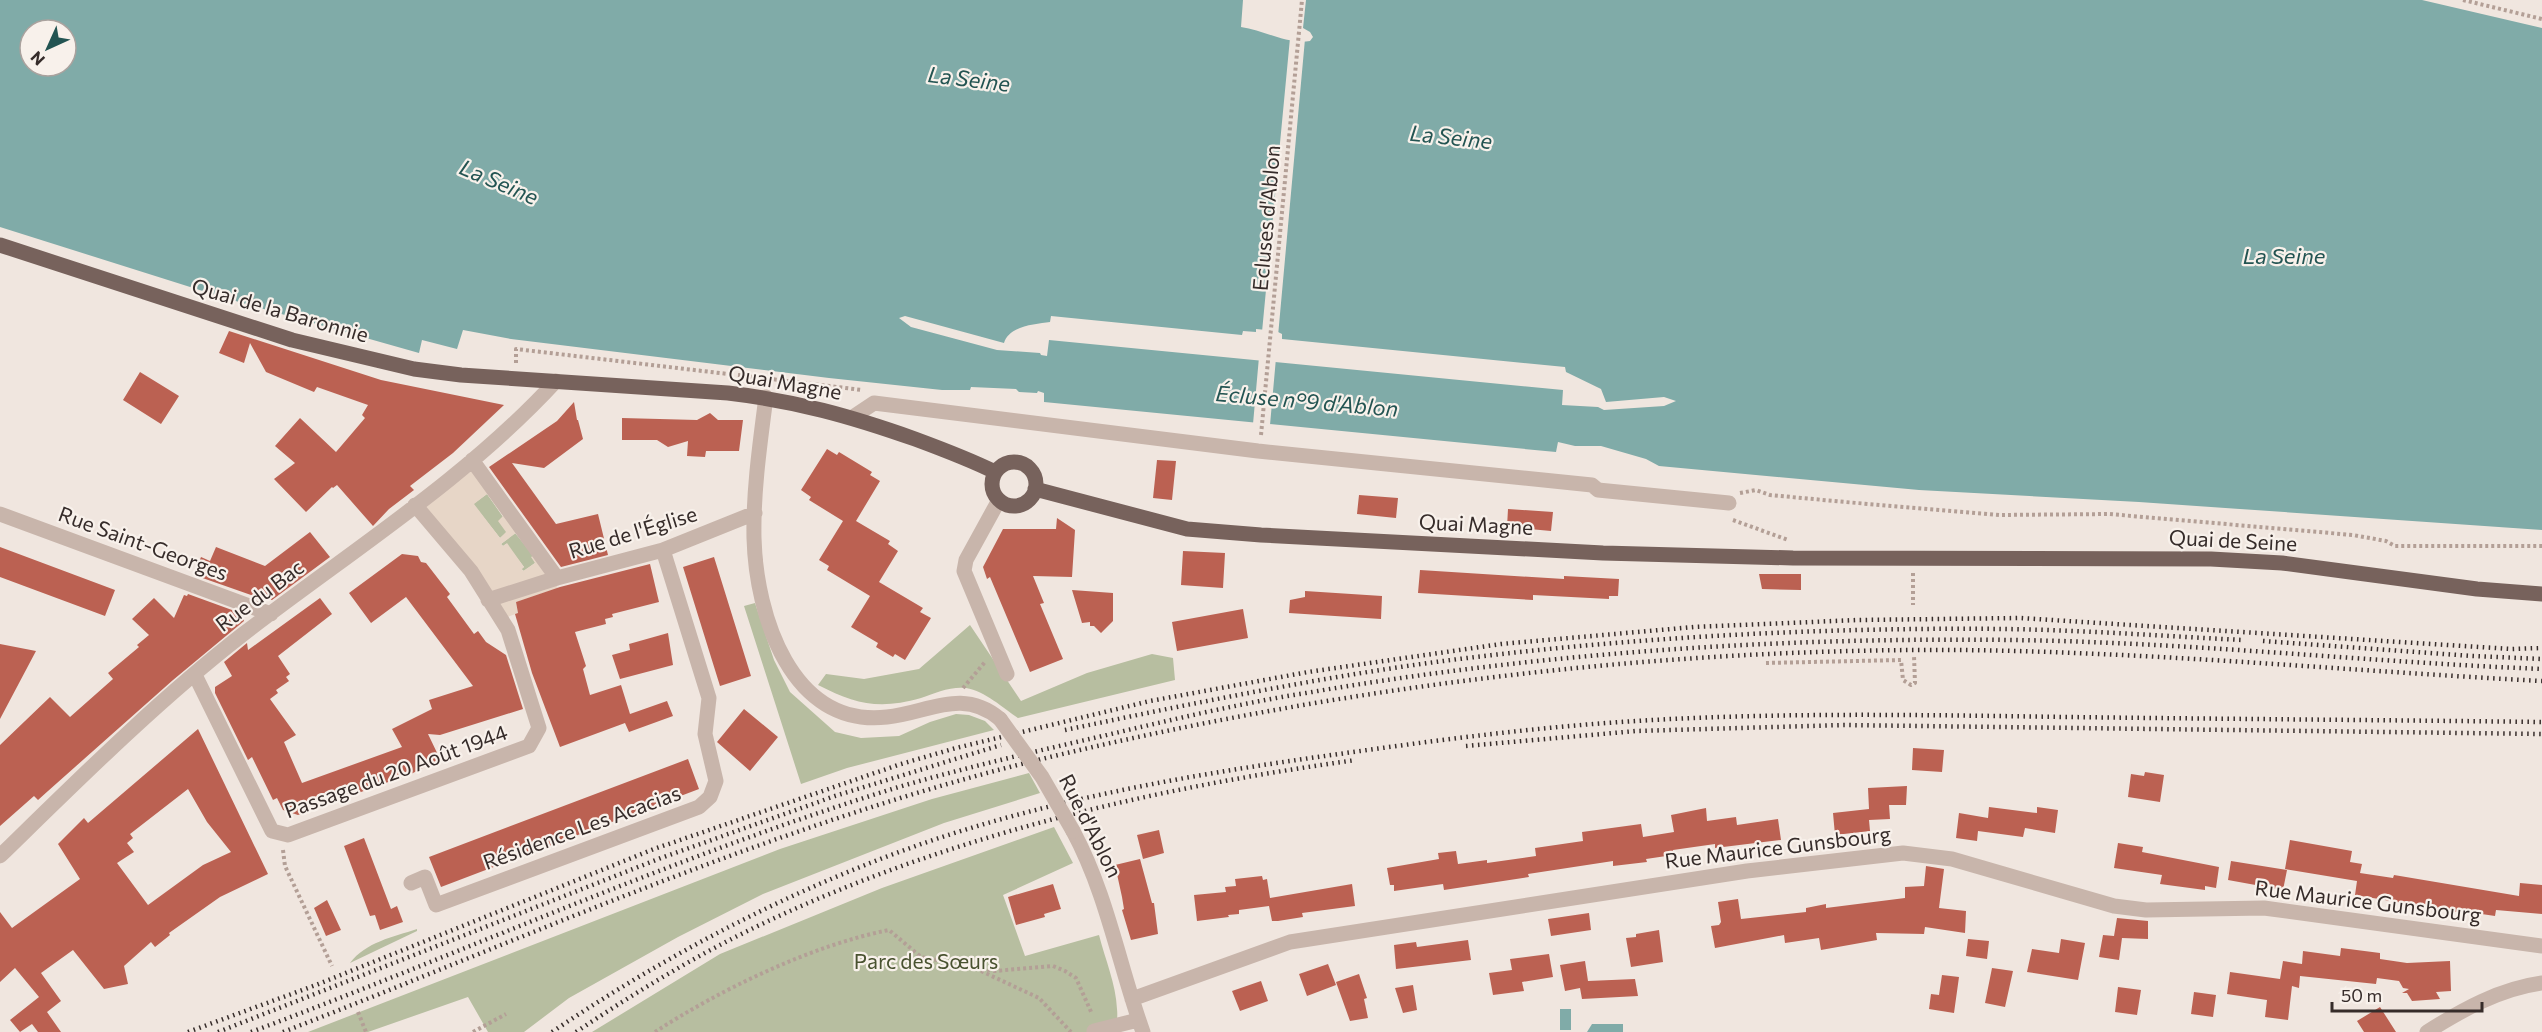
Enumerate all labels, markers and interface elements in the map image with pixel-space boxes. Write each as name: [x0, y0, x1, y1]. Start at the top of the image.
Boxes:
north arrow: [18, 18, 78, 78]
text: N: [26, 48, 48, 70]
water label: La Seine: [926, 60, 1012, 97]
water label: La Seine: [1409, 119, 1494, 154]
street label: Ecluses d'Ablon: [1247, 144, 1284, 292]
water label: La Seine: [456, 153, 543, 210]
water label: La Seine: [2243, 242, 2326, 269]
street label: Quai de la Baronnie: [189, 272, 372, 347]
street label: Quai Magne: [727, 359, 844, 404]
water label: Écluse n°9 d'Ablon: [1215, 379, 1400, 422]
street label: Rue Saint-Georges: [56, 500, 232, 585]
street label: Rue de l'Église: [565, 500, 700, 563]
street label: Quai Magne: [1418, 508, 1534, 539]
street label: Quai de Seine: [2168, 524, 2298, 555]
street label: Rue du Bac: [210, 554, 308, 636]
street label: Passage du 20 Août 1944: [281, 718, 511, 823]
street label: Rue d'Ablon: [1055, 769, 1128, 881]
street label: Résidence Les Acacias: [479, 779, 684, 874]
street label: Rue Maurice Gunsbourg: [1663, 820, 1892, 873]
street label: Rue Maurice Gunsbourg: [2254, 874, 2483, 927]
park label: Parc des Sœurs: [854, 948, 998, 973]
scale bar: [2332, 975, 2482, 1013]
text: 50 m: [2341, 984, 2382, 1006]

